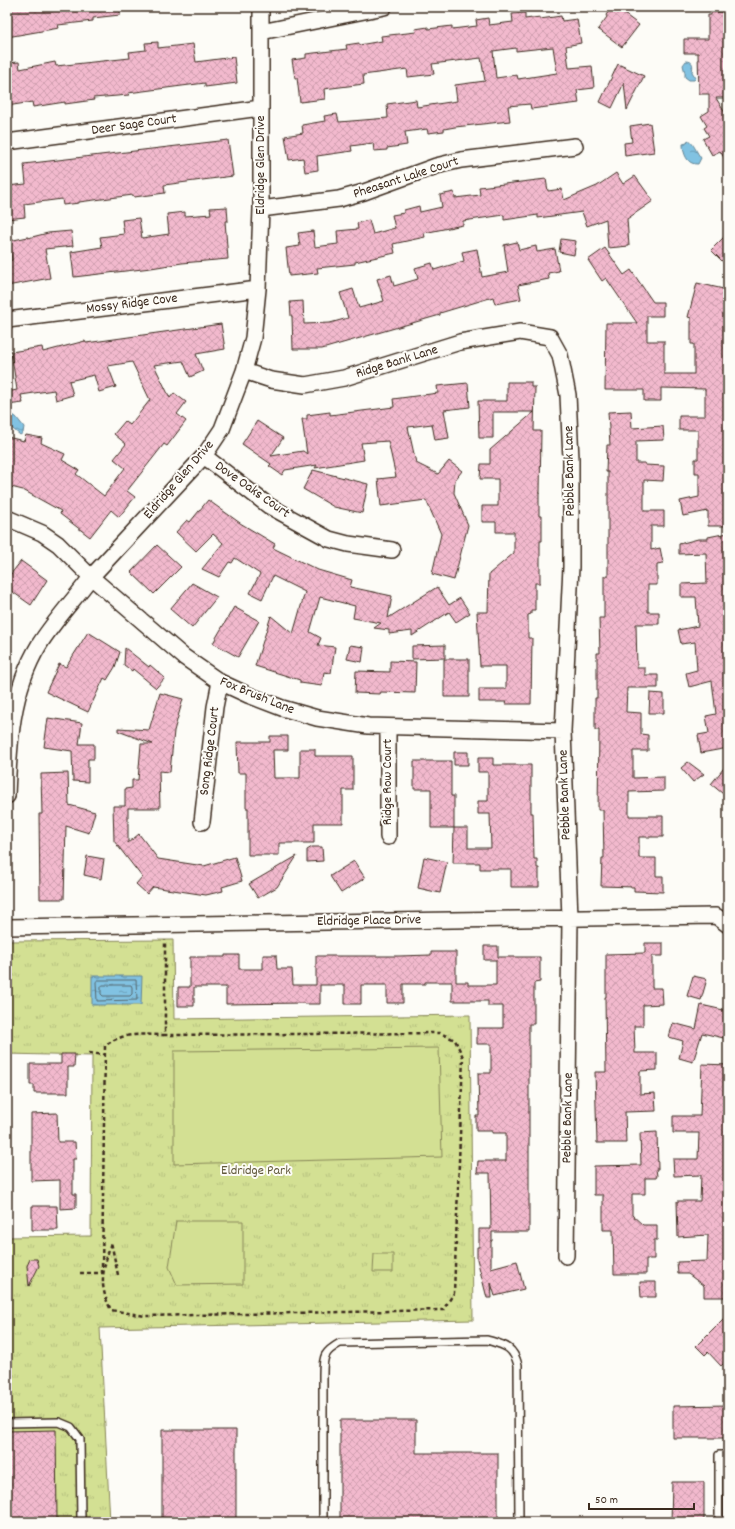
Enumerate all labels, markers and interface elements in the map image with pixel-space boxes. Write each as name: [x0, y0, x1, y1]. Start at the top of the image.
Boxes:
street label: Deer Sage Court: [90, 109, 178, 141]
street label: Eldridge Glen Drive: [251, 115, 271, 215]
street label: Pheasant Lake Court: [351, 152, 461, 204]
street label: Mossy Ridge Cove: [85, 288, 179, 320]
street label: Ridge Bank Lane: [353, 340, 441, 384]
street label: Pebble Bank Lane: [559, 425, 581, 517]
street label: Eldridge Glen Drive: [139, 436, 219, 524]
street label: Dove Oaks Court: [210, 457, 294, 523]
street label: Fox Brush Lane: [217, 672, 297, 720]
street label: Song Ridge Court: [195, 706, 225, 796]
street label: Ridge Row Court: [378, 739, 398, 825]
street label: Pebble Bank Lane: [553, 749, 577, 841]
street label: Eldridge Place Drive: [317, 910, 421, 932]
street label: Pebble Bank Lane: [557, 1072, 579, 1164]
park label: Eldridge Park: [221, 1161, 291, 1181]
scale bar: [589, 1485, 694, 1511]
text: 50 m: [595, 1492, 618, 1509]

